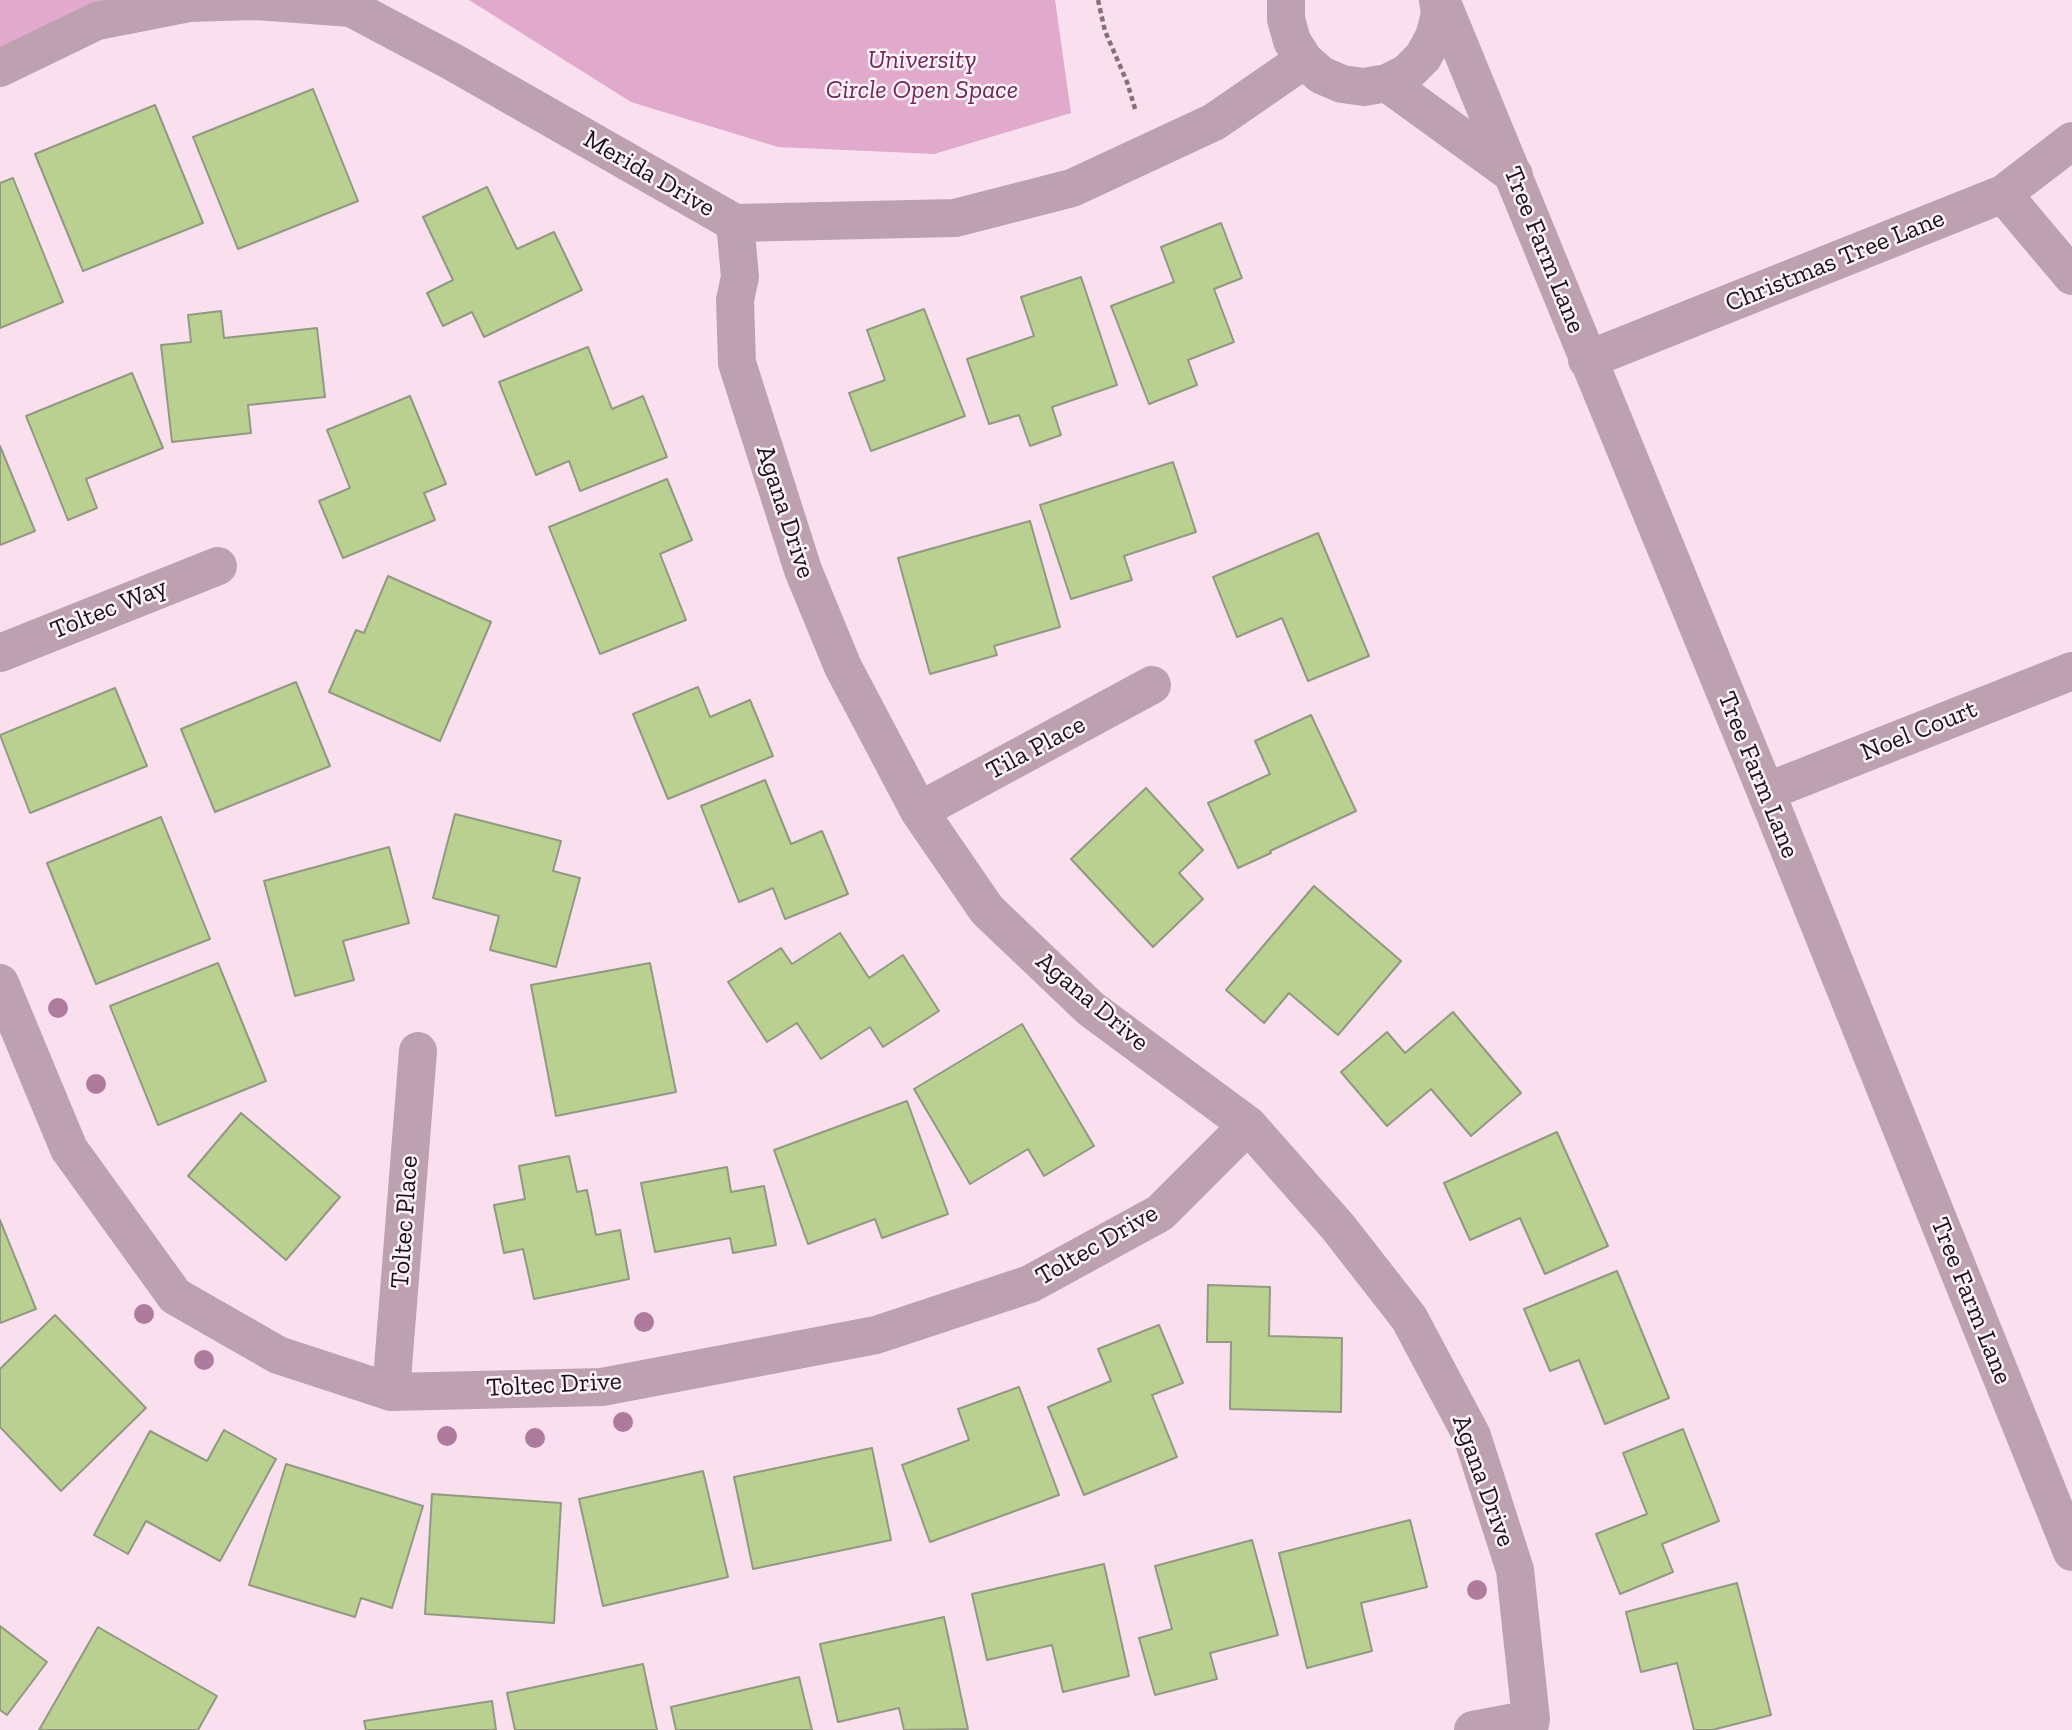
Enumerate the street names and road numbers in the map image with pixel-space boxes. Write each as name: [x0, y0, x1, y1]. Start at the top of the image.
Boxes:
street label: Merida Drive: [578, 124, 720, 224]
street label: Tree Farm Lane: [1496, 162, 1592, 338]
street label: Christmas Tree Lane: [1721, 203, 1949, 319]
street label: Agana Drive: [749, 442, 821, 582]
street label: Toltec Way: [46, 572, 172, 646]
street label: Tree Farm Lane: [1710, 687, 1806, 863]
street label: Noel Court: [1856, 694, 1982, 768]
street label: Tila Place: [981, 709, 1091, 787]
street label: Agana Drive: [1029, 946, 1155, 1058]
street label: Toltec Place: [385, 1155, 425, 1289]
street label: Toltec Drive: [1030, 1198, 1164, 1292]
street label: Tree Farm Lane: [1923, 1213, 2019, 1389]
street label: Toltec Drive: [485, 1366, 623, 1404]
street label: Agana Drive: [1445, 1411, 1521, 1551]

